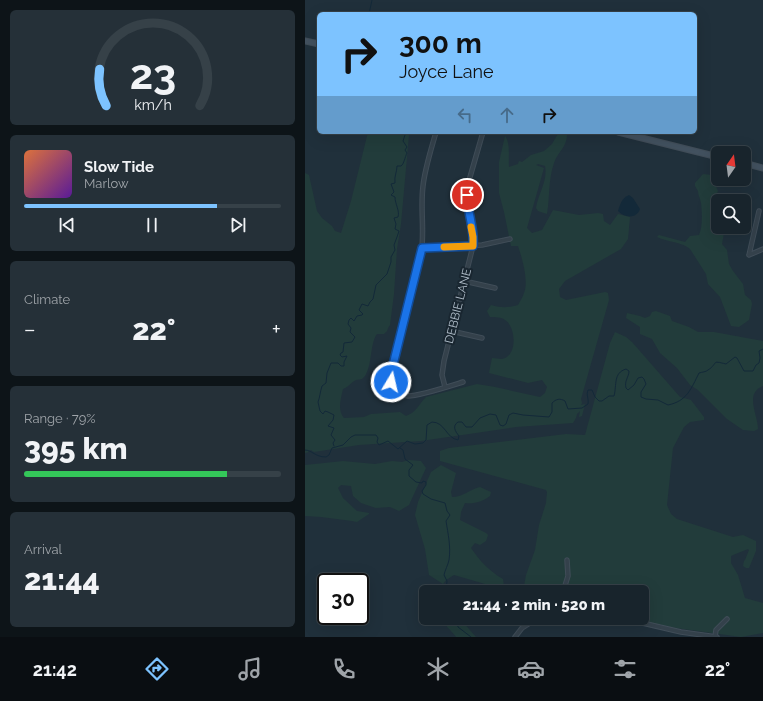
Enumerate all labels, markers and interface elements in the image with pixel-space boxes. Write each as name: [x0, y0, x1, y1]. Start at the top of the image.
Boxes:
text: 300 m: [399, 27, 482, 60]
icon: right: [333, 28, 385, 80]
text: 23: [129, 50, 176, 99]
text: Joyce Lane: [399, 61, 494, 82]
text: km/h: [134, 96, 171, 112]
icon: left: [454, 104, 476, 126]
icon: ahead: [496, 104, 518, 126]
icon: right: [538, 104, 560, 126]
north arrow: [711, 146, 751, 186]
map controls: [711, 146, 751, 234]
text: Slow Tide: [84, 158, 154, 176]
text: Marlow: [84, 176, 129, 191]
pin: [450, 178, 484, 212]
icon: arrive: [456, 184, 478, 206]
button: search: [711, 194, 751, 234]
icon: previous: [56, 214, 78, 236]
icon: pause: [141, 214, 163, 236]
icon: next: [227, 214, 249, 236]
street label: DEBBIE LANE: [442, 267, 474, 345]
text: Climate: [24, 292, 70, 307]
text: 22°: [132, 312, 176, 347]
text: −: [24, 316, 36, 342]
text: +: [272, 316, 281, 342]
position arrow: [370, 361, 412, 403]
text: Range · 79%: [24, 411, 96, 426]
text: 395 km: [24, 431, 128, 466]
text: Arrival: [24, 542, 62, 557]
text: 21:44: [24, 562, 100, 597]
speed limit sign: 30: [317, 573, 369, 625]
text: 21:44 · 2 min · 520 m: [463, 596, 605, 614]
icon: directions: [143, 655, 171, 683]
icon: music: [236, 655, 264, 683]
icon: phone: [330, 655, 358, 683]
icon: climate: [424, 655, 452, 683]
icon: car: [517, 655, 545, 683]
icon: filters: [611, 655, 639, 683]
text: 21:42: [33, 659, 77, 680]
text: 22°: [705, 659, 730, 680]

